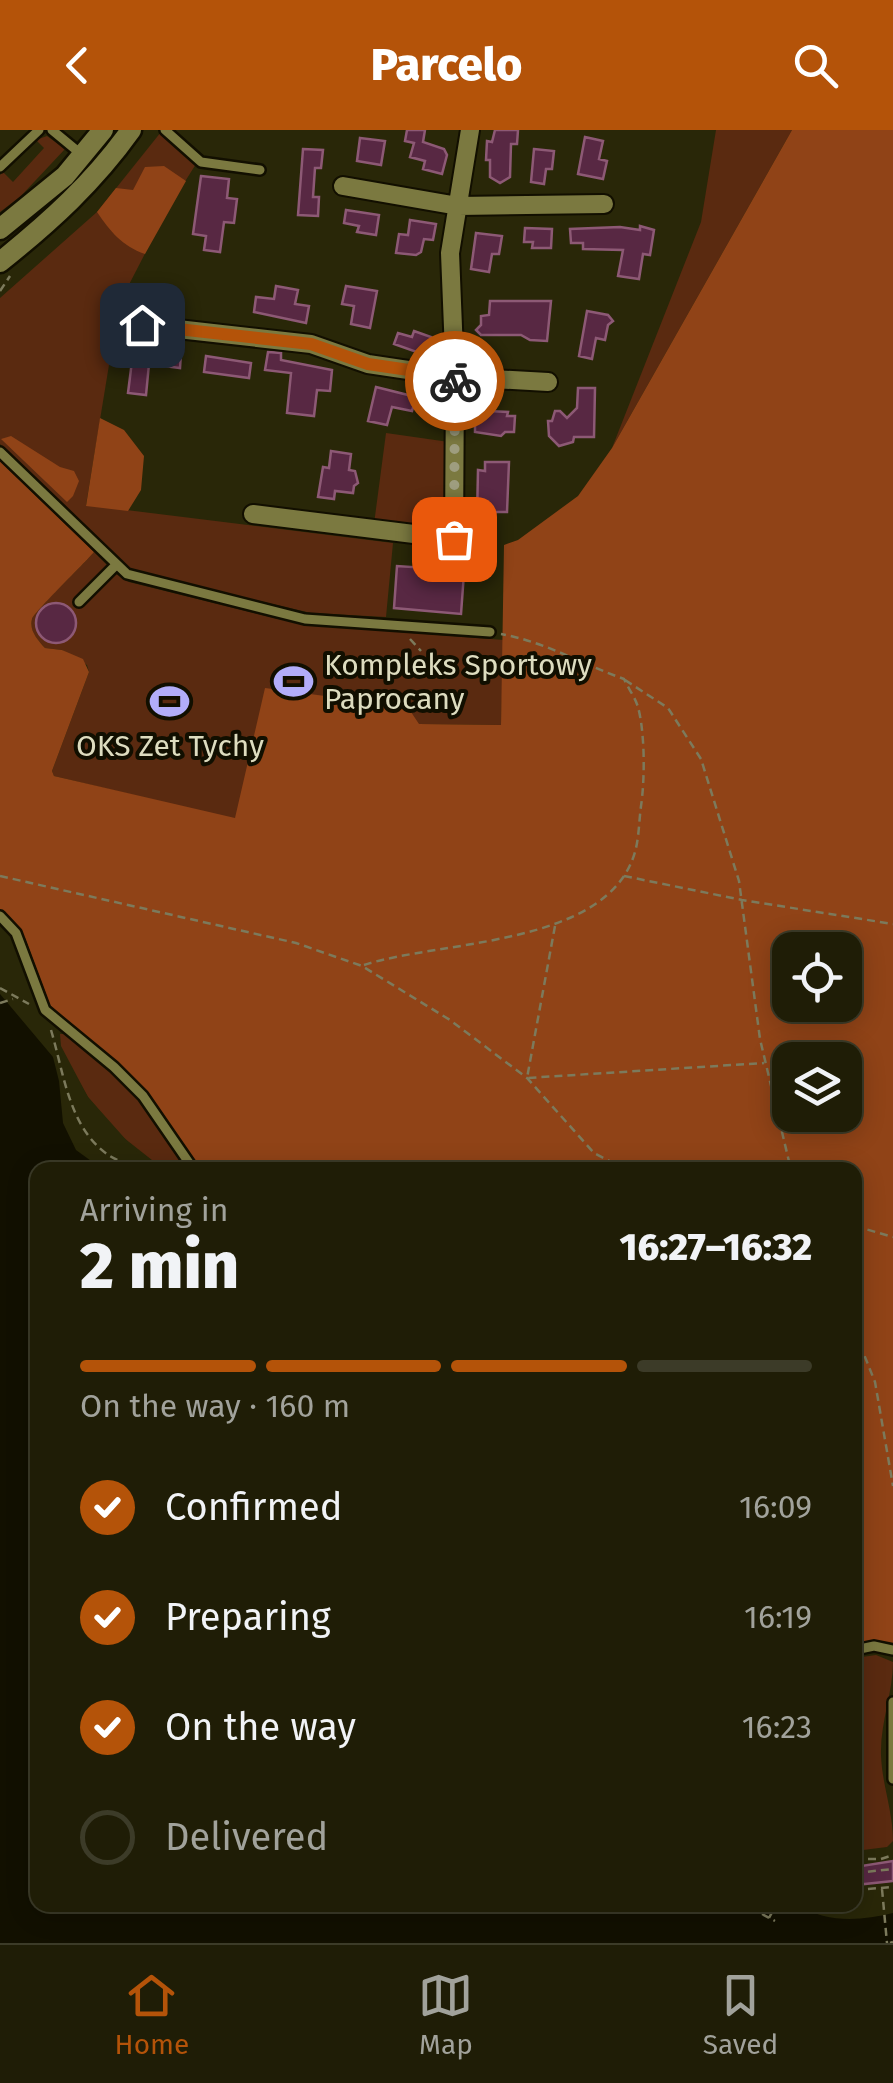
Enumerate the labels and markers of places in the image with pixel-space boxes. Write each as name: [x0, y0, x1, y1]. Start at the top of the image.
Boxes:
pin: [100, 283, 185, 368]
pin: [412, 497, 497, 582]
place label: Kompleks Sportowy Paprocany: [324, 647, 592, 717]
sports icon: Kompleks Sportowy Paprocany: [273, 661, 315, 703]
sports icon: OKS Zet Tychy: [149, 681, 191, 723]
place label: OKS Zet Tychy: [76, 728, 264, 764]

